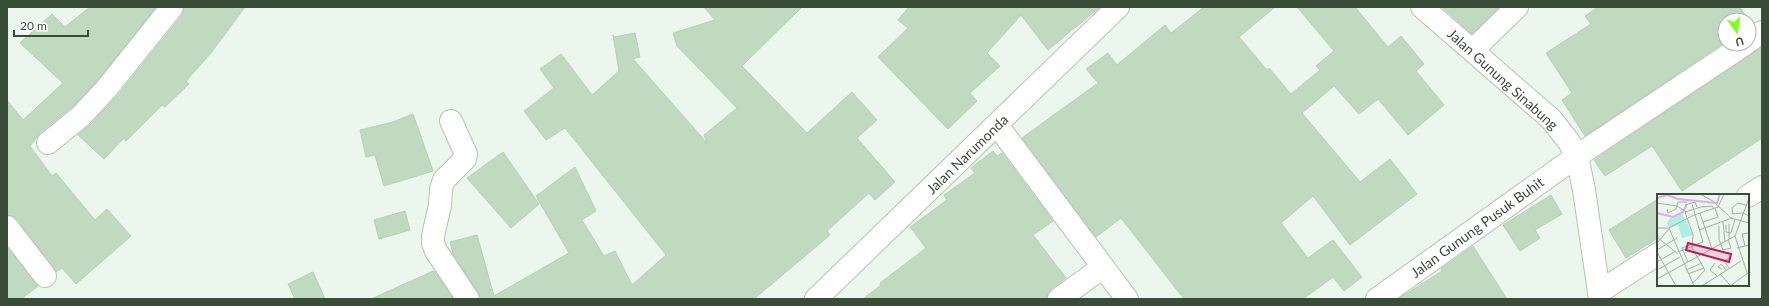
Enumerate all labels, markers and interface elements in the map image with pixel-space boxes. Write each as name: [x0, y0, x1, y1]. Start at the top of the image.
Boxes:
scale bar: [14, 12, 88, 38]
north arrow: [1717, 12, 1757, 52]
text: 20 m: [20, 18, 47, 33]
street label: Jalan Gunung Sinabung: [1444, 25, 1562, 133]
text: U: [1734, 35, 1745, 49]
street label: Jalan Narumonda: [923, 111, 1011, 197]
street label: Jalan Gunung Pusuk Buhit: [1407, 173, 1547, 281]
inset map: [1657, 194, 1749, 286]

